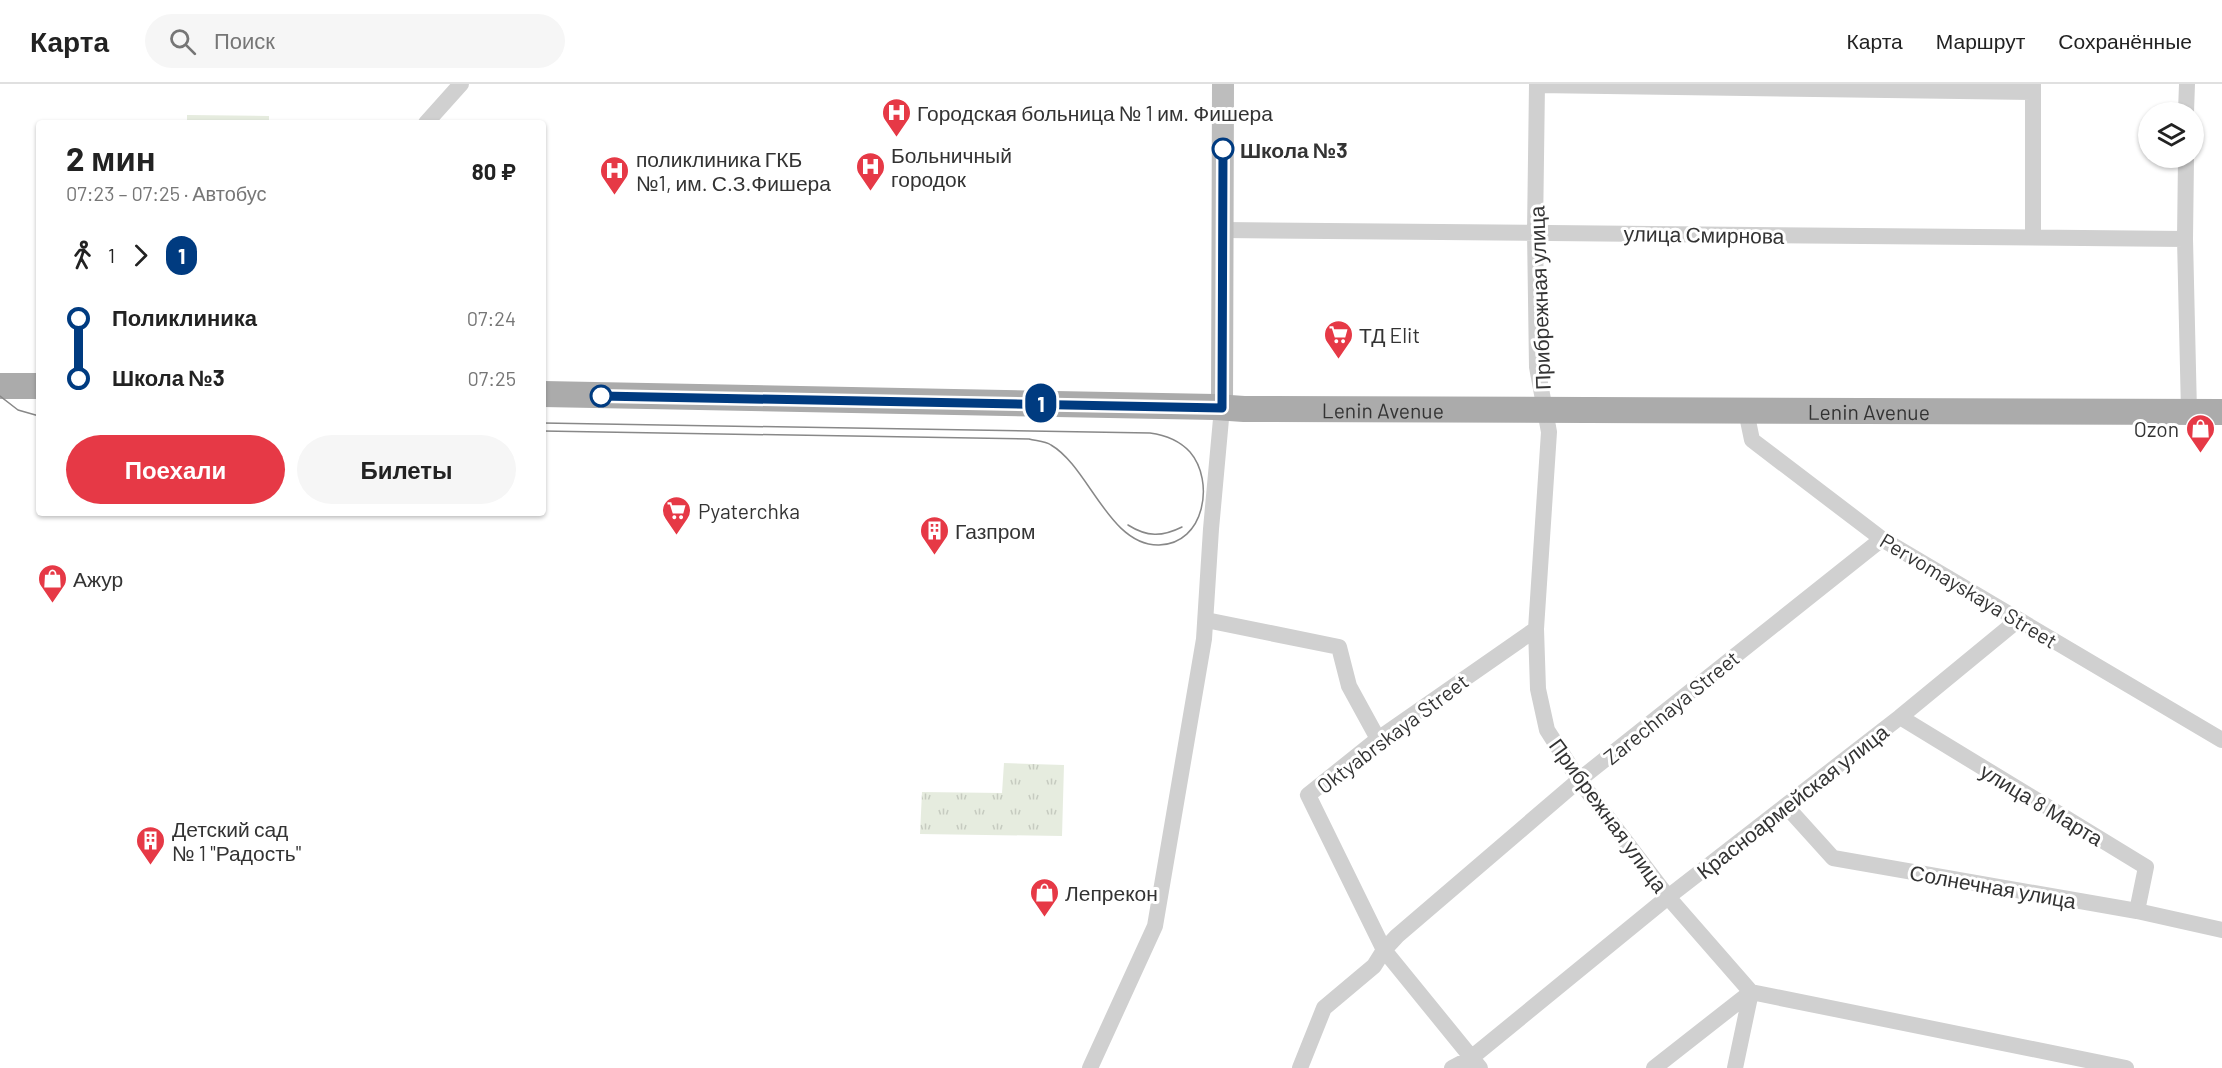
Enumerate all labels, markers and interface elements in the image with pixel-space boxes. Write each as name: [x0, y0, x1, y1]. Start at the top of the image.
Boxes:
search box: [145, 14, 565, 68]
text: Карта: [30, 24, 109, 58]
icon: search: [166, 25, 199, 58]
text: Поиск: [214, 27, 275, 53]
text: Карта: [1847, 28, 1903, 53]
text: Маршрут: [1936, 28, 2025, 53]
text: Сохранённые: [2058, 28, 2192, 53]
hospital icon: Городская больница № 1 им. Фишера: [880, 96, 912, 138]
place label: Городская больница № 1 им. Фишера: [917, 100, 1273, 125]
map controls: [2138, 102, 2204, 168]
button: layers: [2138, 102, 2204, 168]
place label: Школа №3: [1240, 137, 1348, 162]
text: 2 мин: [66, 138, 156, 178]
marker: Школа №3: [1212, 138, 1234, 160]
place label: Больничный городок: [891, 142, 1012, 191]
place label: поликлиника ГКБ №1, им. С.З.Фишера: [636, 146, 831, 195]
hospital icon: Больничный городок: [854, 150, 886, 192]
hospital icon: поликлиника ГКБ №1, им. С.З.Фишера: [599, 154, 631, 196]
text: 80 ₽: [472, 158, 516, 184]
text: 07:23 – 07:25 · Автобус: [66, 181, 267, 205]
street label: Прибрежная улица: [1523, 205, 1555, 391]
street label: улица Смирнова: [1623, 220, 1785, 248]
icon: walk: [66, 239, 99, 272]
icon: forward: [124, 239, 157, 272]
text: 1: [108, 243, 115, 267]
text: 1: [178, 243, 185, 268]
text: Поликлиника: [112, 304, 257, 330]
text: 07:24: [467, 306, 516, 330]
supermarket icon: ТД Elit: [1322, 318, 1354, 360]
place label: ТД Elit: [1359, 322, 1420, 347]
text: Школа №3: [112, 364, 225, 390]
text: 07:25: [467, 366, 516, 390]
line badge: 1: [1022, 384, 1060, 422]
unlabelled marker: [590, 385, 612, 407]
text: 1: [1037, 391, 1045, 416]
street label: Lenin Avenue: [1322, 397, 1444, 422]
street label: Lenin Avenue: [1808, 398, 1930, 424]
shop icon: Ozon: [2184, 412, 2216, 454]
place label: Ozon: [2134, 416, 2179, 441]
button: Поехали: [66, 435, 285, 504]
button: Билеты: [297, 435, 516, 504]
supermarket icon: Pyaterchka: [661, 494, 693, 536]
place label: Pyaterchka: [698, 498, 800, 523]
building icon: Газпром: [918, 514, 950, 556]
place label: Газпром: [955, 518, 1035, 543]
street label: Pervomayskaya Street: [1876, 527, 2062, 653]
shop icon: Ажур: [36, 562, 68, 604]
place label: Ажур: [73, 566, 123, 591]
street label: Zarechnaya Street: [1598, 645, 1744, 769]
street label: Oktyabrskaya Street: [1311, 668, 1473, 798]
street label: Красноармейская улица: [1691, 718, 1893, 883]
street label: Прибрежная улица: [1545, 733, 1673, 897]
street label: улица 8 Марта: [1976, 758, 2108, 851]
place label: Детский сад № 1 "Радость": [172, 816, 301, 865]
building icon: Детский сад № 1 "Радость": [135, 824, 167, 866]
street label: Солнечная улица: [1908, 859, 2079, 913]
shop icon: Лепрекон: [1028, 876, 1060, 918]
place label: Лепрекон: [1065, 880, 1158, 905]

